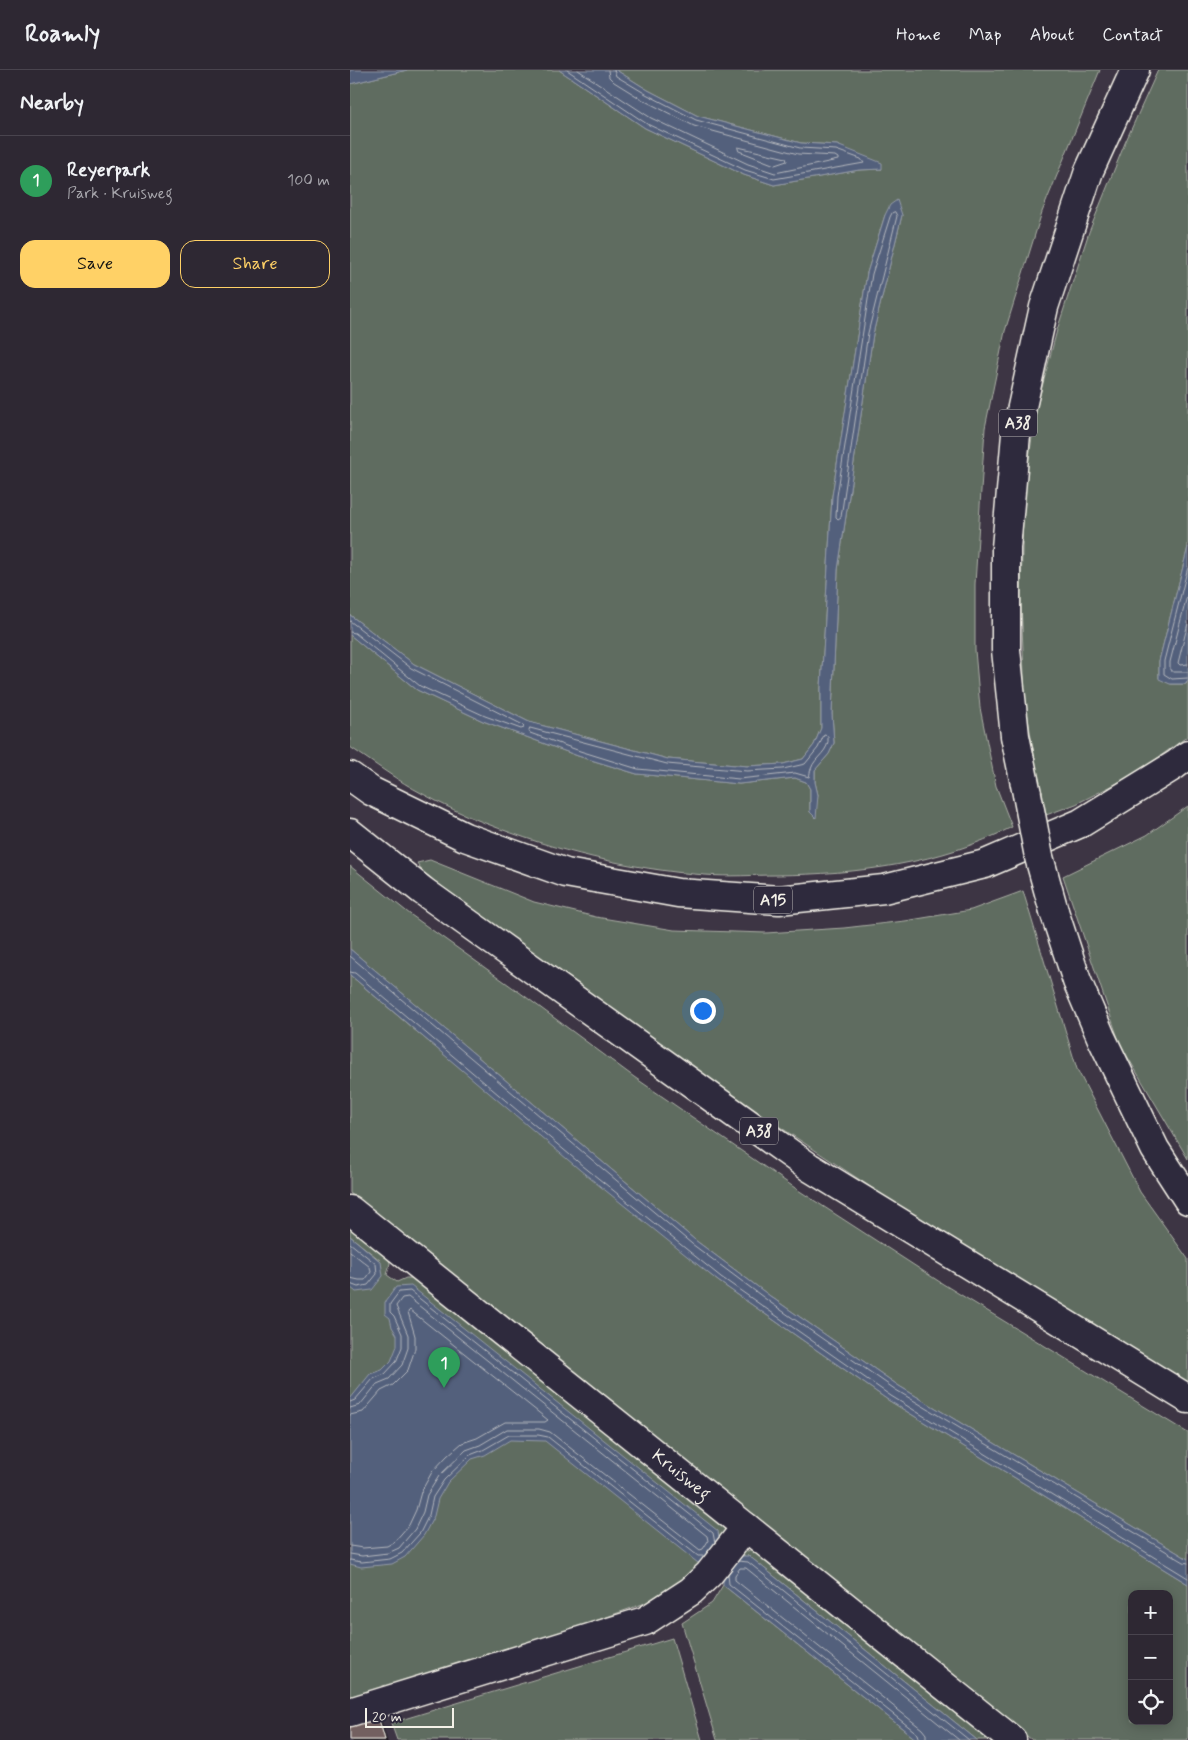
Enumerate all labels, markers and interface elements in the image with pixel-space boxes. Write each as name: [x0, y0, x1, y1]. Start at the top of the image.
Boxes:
text: Roamly: [25, 19, 100, 50]
text: Home: [896, 23, 941, 47]
text: Map: [969, 23, 1002, 47]
text: About: [1030, 23, 1074, 47]
text: Contact: [1102, 23, 1163, 47]
text: Nearby: [20, 89, 84, 117]
text: Reyerpark: [67, 158, 150, 183]
text: 1: [32, 170, 40, 191]
text: 100 m: [287, 170, 330, 191]
text: Park · Kruisweg: [67, 183, 173, 204]
button: Save: [20, 240, 170, 288]
button: Share: [180, 240, 330, 288]
road number: A38: [999, 409, 1037, 436]
road number: A15: [754, 886, 792, 914]
your location: [690, 998, 716, 1024]
road number: A38: [740, 1118, 778, 1144]
pin: 1: [428, 1347, 460, 1388]
street label: Kruisweg: [646, 1444, 716, 1508]
map controls: [1128, 1590, 1173, 1725]
button: +: [1128, 1590, 1173, 1635]
button: −: [1128, 1635, 1173, 1680]
button: locate: [1128, 1680, 1173, 1725]
scale bar: [365, 1705, 454, 1728]
text: 20 m: [372, 1708, 402, 1726]

